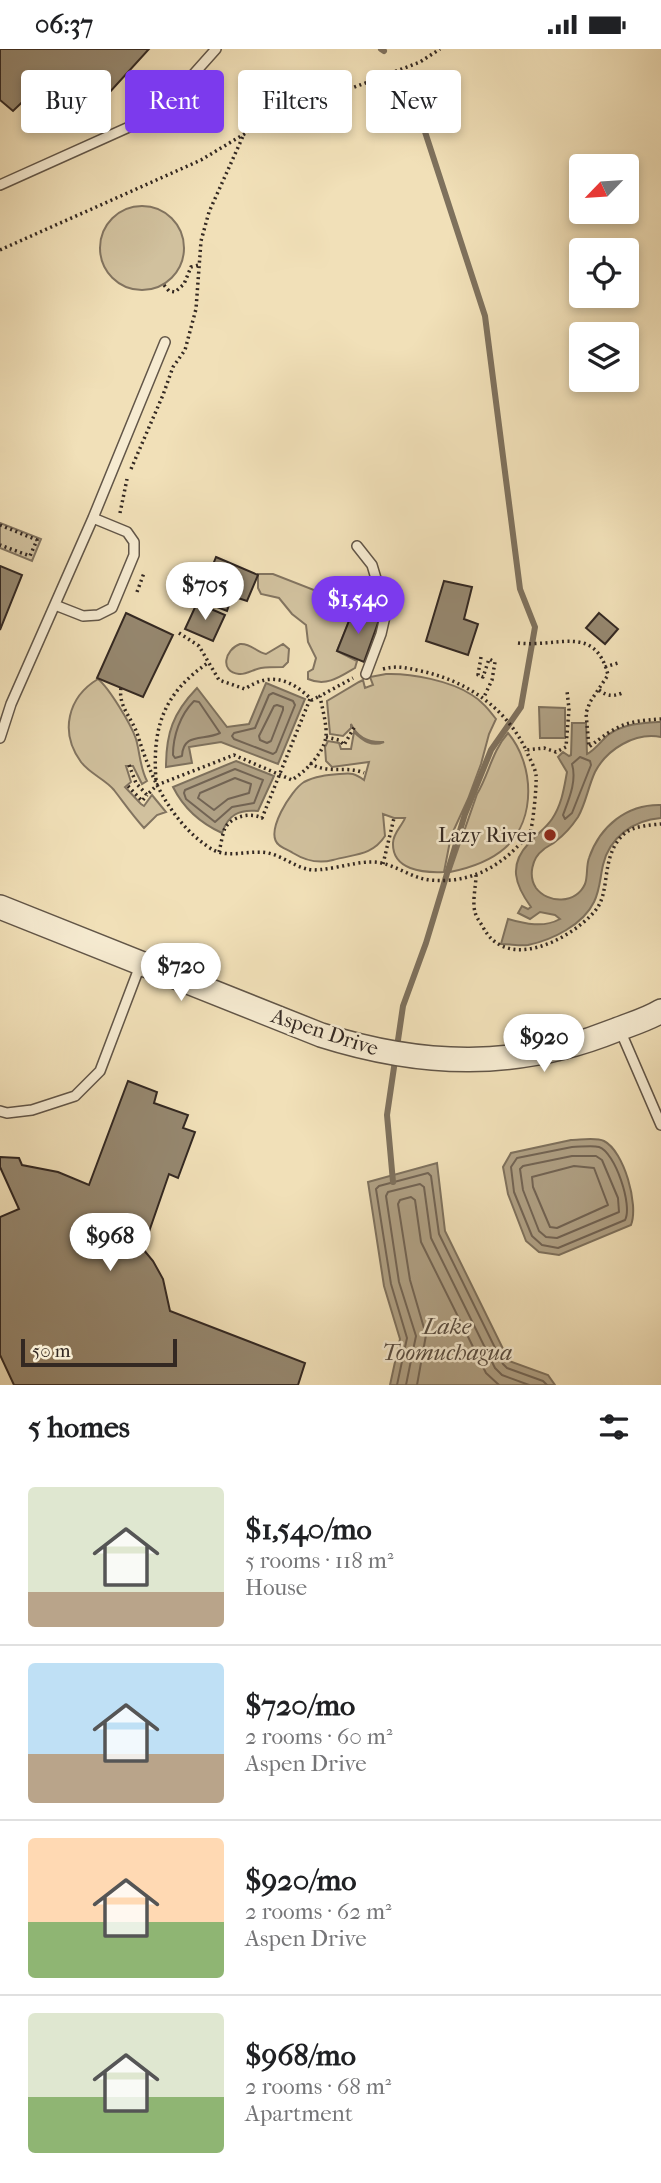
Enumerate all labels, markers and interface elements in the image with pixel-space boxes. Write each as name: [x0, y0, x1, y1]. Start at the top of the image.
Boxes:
text: 06:37: [35, 9, 93, 40]
chip: Buy: [21, 70, 111, 133]
chip: Rent: [125, 70, 224, 133]
chip: Filters: [238, 70, 352, 133]
chip: New: [366, 70, 461, 133]
north arrow: [569, 154, 639, 224]
map controls: [569, 154, 639, 392]
button: locate: [569, 238, 639, 308]
button: layers: [569, 322, 639, 392]
pin: $705: [164, 563, 246, 622]
text: $705: [182, 571, 228, 598]
pin: $1,540: [301, 577, 415, 636]
text: $1,540: [328, 585, 388, 612]
place label: Lazy River: [438, 823, 536, 847]
marker: Lazy River: [542, 827, 558, 843]
pin: $720: [140, 943, 222, 1003]
text: $720: [157, 952, 205, 979]
street label: Aspen Drive: [267, 1003, 382, 1061]
pin: $920: [503, 1014, 585, 1074]
text: $920: [519, 1023, 569, 1050]
pin: $968: [69, 1213, 151, 1273]
text: $968: [86, 1222, 134, 1249]
water label: Lake Toomuchagua: [382, 1313, 512, 1366]
scale bar: [21, 1336, 177, 1368]
text: 50 m: [32, 1340, 71, 1362]
icon: filters: [595, 1408, 633, 1446]
text: 5 homes: [28, 1410, 130, 1445]
text: $1,540/mo: [245, 1512, 372, 1547]
icon: home: [84, 1515, 168, 1599]
text: 5 rooms · 118 m²: [245, 1547, 393, 1574]
text: House: [245, 1574, 307, 1601]
text: $720/mo: [245, 1688, 355, 1723]
icon: home: [84, 1691, 168, 1775]
text: 2 rooms · 60 m²: [245, 1723, 392, 1750]
text: Aspen Drive: [245, 1750, 367, 1777]
text: $920/mo: [245, 1863, 357, 1898]
icon: home: [84, 1866, 168, 1950]
text: 2 rooms · 62 m²: [245, 1898, 392, 1925]
text: Aspen Drive: [245, 1925, 367, 1952]
text: $968/mo: [245, 2038, 356, 2073]
icon: home: [84, 2041, 168, 2125]
text: 2 rooms · 68 m²: [245, 2073, 391, 2100]
text: Apartment: [245, 2100, 353, 2127]

